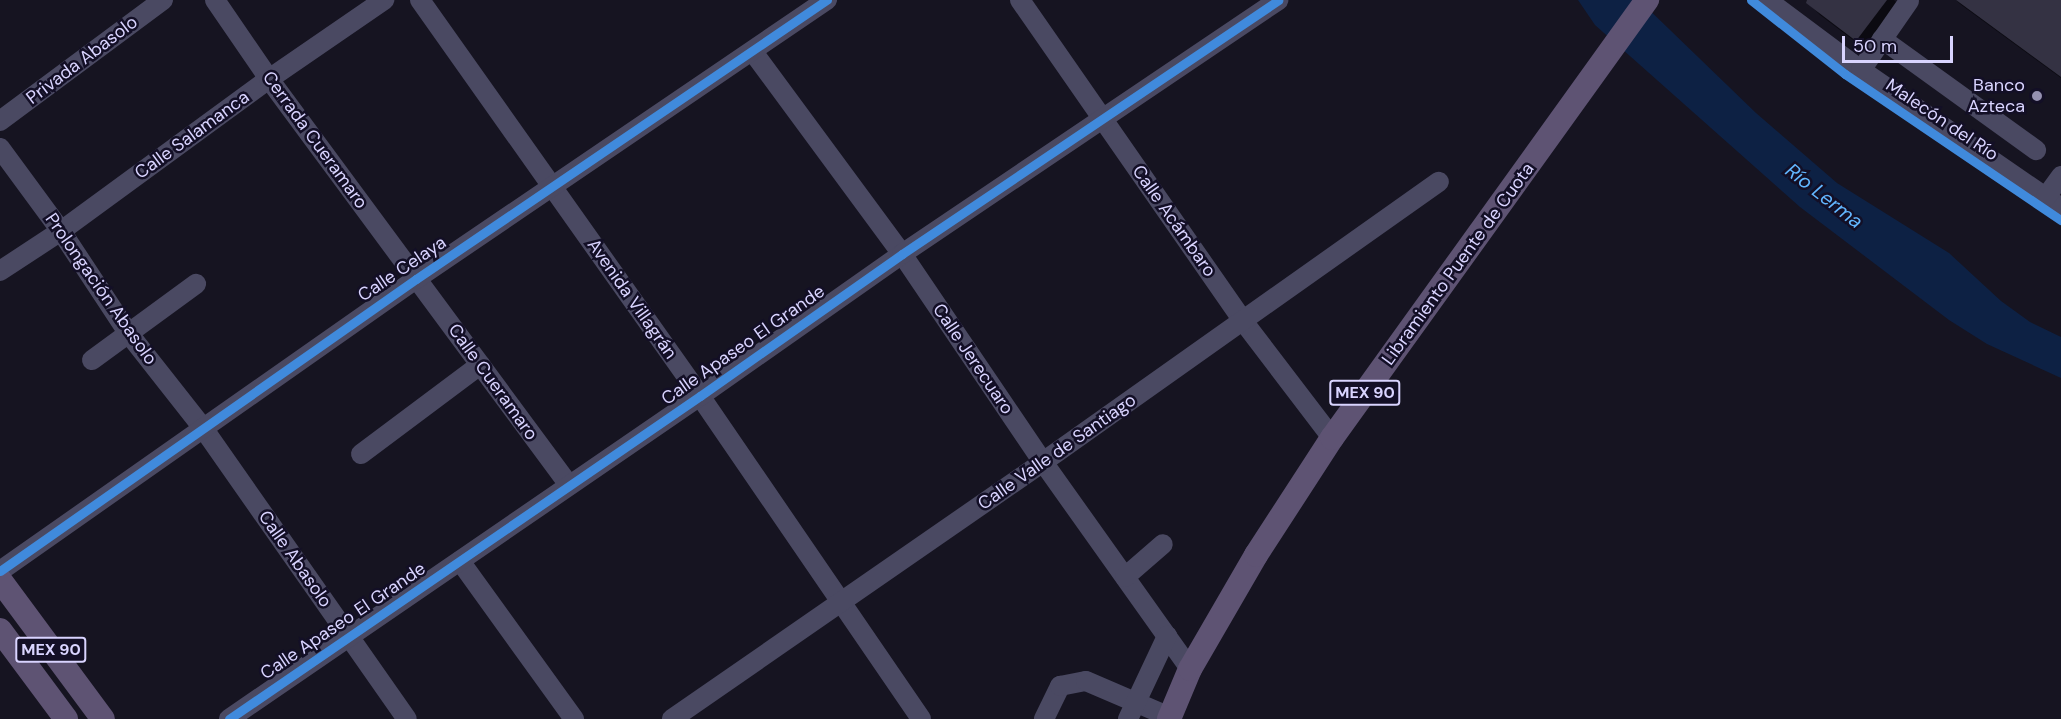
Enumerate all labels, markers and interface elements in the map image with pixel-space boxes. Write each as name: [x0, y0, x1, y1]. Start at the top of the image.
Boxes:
street label: Privada Abasolo: [22, 11, 142, 109]
scale bar: [1845, 24, 1956, 62]
text: 50 m: [1853, 34, 1897, 58]
street label: Cerrada Cueramaro: [258, 67, 372, 213]
street label: Malecón del Río: [1882, 74, 2002, 166]
place label: Banco Azteca: [1968, 75, 2025, 118]
street label: Calle Salamanca: [131, 86, 253, 184]
marker: Banco Azteca: [2030, 89, 2044, 103]
water label: Río Lerma: [1781, 158, 1867, 234]
street label: Libramiento Puente de Cuota: [1377, 159, 1539, 369]
street label: Calle Acámbaro: [1127, 161, 1221, 281]
street label: Prolongación Abasolo: [41, 209, 161, 369]
street label: Calle Celaya: [354, 232, 450, 306]
street label: Avenida Villagrán: [582, 235, 682, 363]
street label: Calle Apaseo El Grande: [657, 280, 829, 410]
street label: Calle Jerecuaro: [928, 300, 1018, 418]
street label: Calle Cueramaro: [444, 320, 542, 444]
road number: MEX 90: [1329, 380, 1401, 406]
street label: Calle Valle de Santiago: [974, 389, 1140, 515]
street label: Calle Abasolo: [254, 506, 336, 612]
street label: Calle Apaseo El Grande: [256, 558, 430, 684]
road number: MEX 90: [15, 637, 87, 663]

